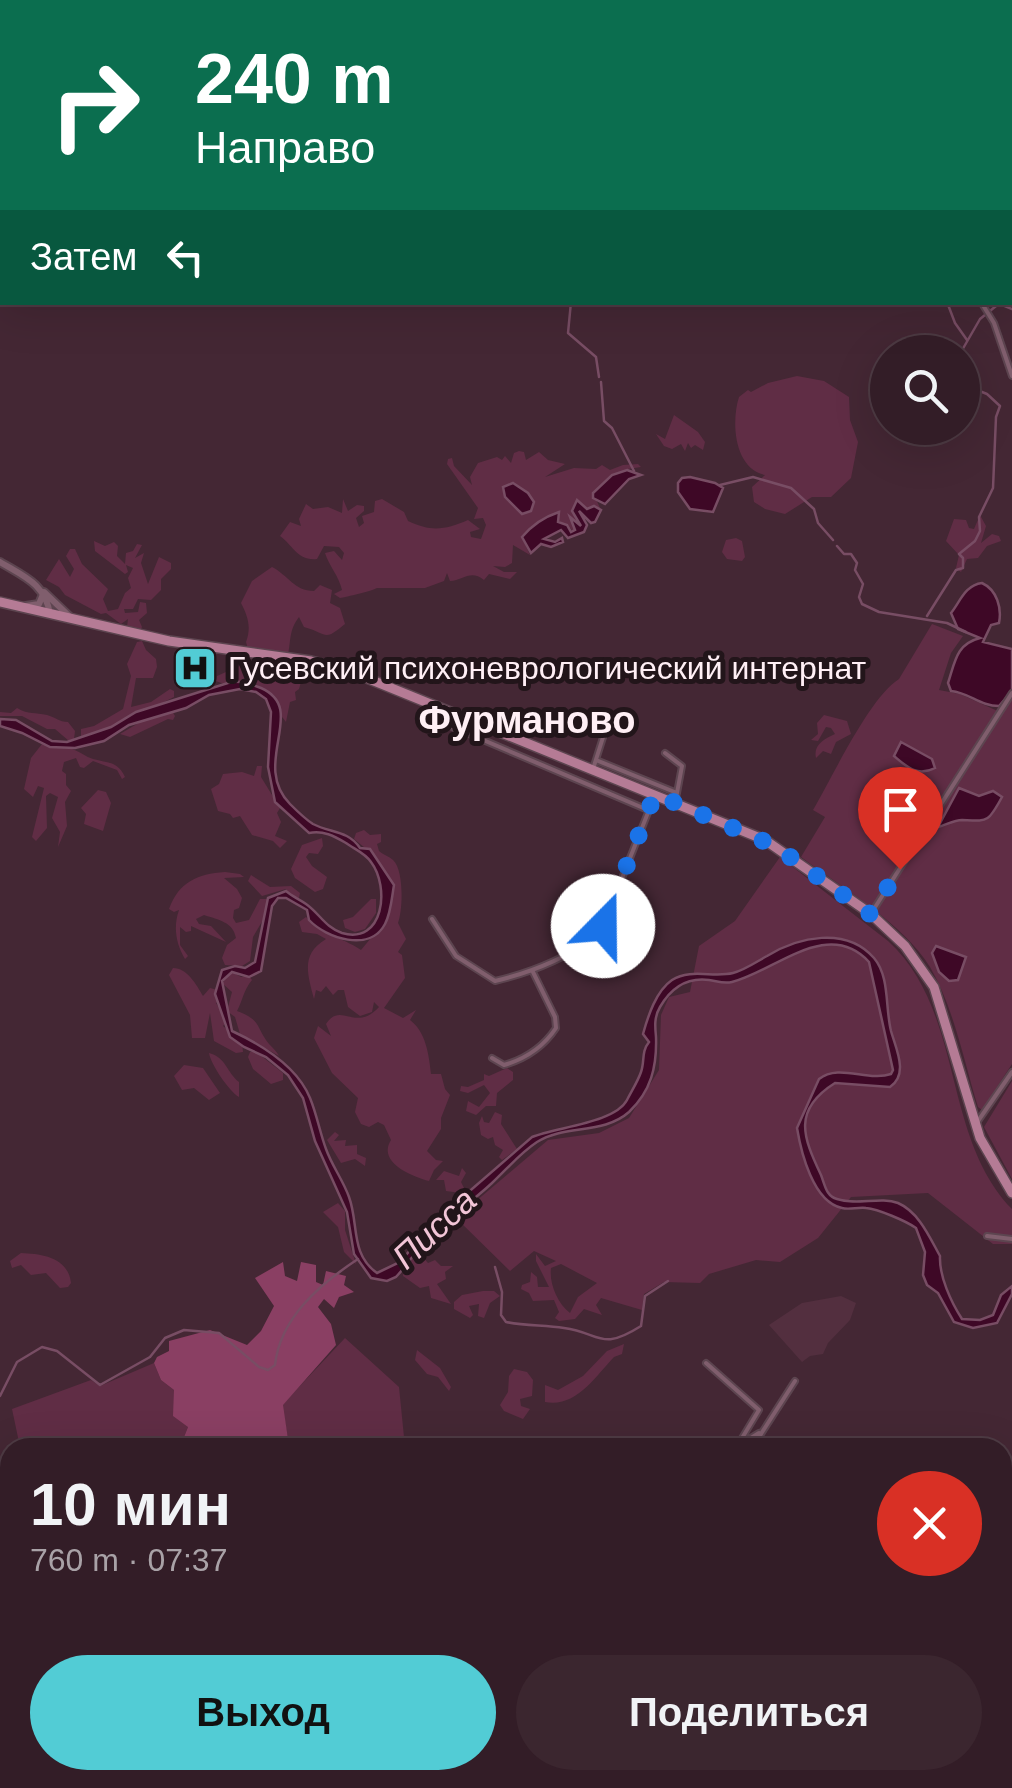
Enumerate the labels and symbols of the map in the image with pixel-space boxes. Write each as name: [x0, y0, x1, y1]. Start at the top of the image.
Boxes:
hospital icon: Гусевский психоневрологический интернат: [172, 645, 218, 691]
place label: Гусевский психоневрологический интернат: [228, 650, 867, 686]
district label: Фурманово: [419, 699, 635, 741]
pin: [858, 767, 943, 870]
position arrow: [551, 874, 655, 978]
water label: Писса: [384, 1180, 484, 1276]

